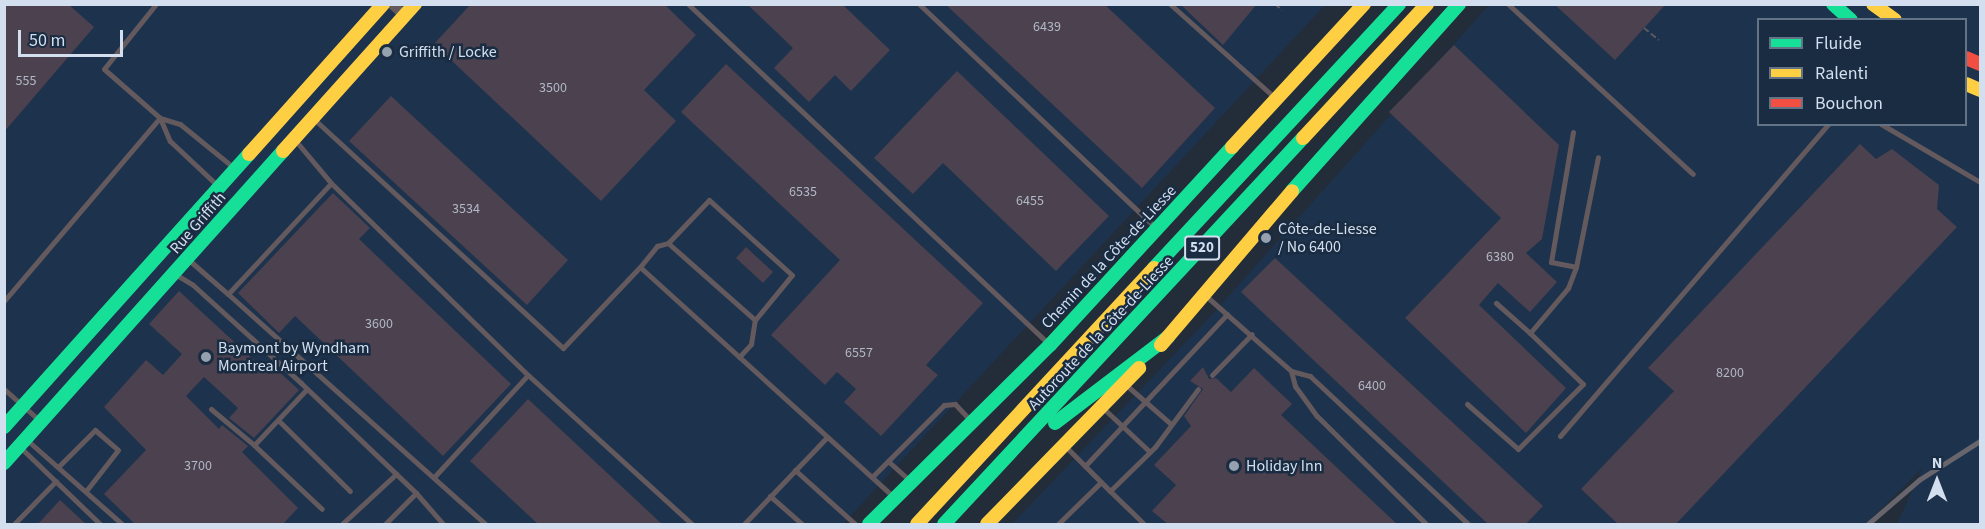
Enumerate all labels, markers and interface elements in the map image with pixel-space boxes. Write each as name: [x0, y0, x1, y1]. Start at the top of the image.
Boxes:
scale bar: [21, 18, 126, 56]
legend: [1757, 18, 1967, 126]
house number: 6439: [1033, 19, 1061, 35]
text: 50 m: [29, 28, 65, 53]
text: Fluide: [1815, 31, 1862, 56]
place label: Griffith / Locke: [399, 42, 497, 62]
marker: Griffith / Locke: [380, 45, 394, 59]
text: Ralenti: [1815, 61, 1868, 86]
house number: 555: [16, 73, 36, 89]
house number: 3500: [539, 80, 567, 96]
text: Bouchon: [1815, 91, 1883, 116]
street label: Chemin de la Côte-de-Liesse: [1038, 181, 1180, 333]
house number: 6535: [789, 184, 817, 200]
street label: Rue Griffith: [166, 188, 230, 258]
house number: 6455: [1016, 193, 1044, 209]
house number: 3534: [452, 201, 480, 217]
place label: Côte-de-Liesse / No 6400: [1278, 219, 1377, 257]
marker: Côte-de-Liesse / No 6400: [1259, 231, 1273, 245]
road number: 520: [1184, 236, 1220, 260]
house number: 6380: [1486, 249, 1514, 265]
street label: Autoroute de la Côte-de-Liesse: [1024, 252, 1178, 414]
house number: 3600: [365, 316, 393, 332]
place label: Baymont by Wyndham Montreal Airport: [218, 338, 369, 376]
house number: 6557: [845, 345, 873, 361]
marker: Baymont by Wyndham Montreal Airport: [199, 350, 213, 364]
house number: 8200: [1716, 365, 1744, 381]
house number: 6400: [1358, 378, 1386, 394]
north arrow: [1907, 451, 1967, 511]
text: N: [1932, 452, 1942, 474]
place label: Holiday Inn: [1246, 456, 1322, 476]
house number: 3700: [184, 458, 212, 474]
marker: Holiday Inn: [1227, 459, 1241, 473]

